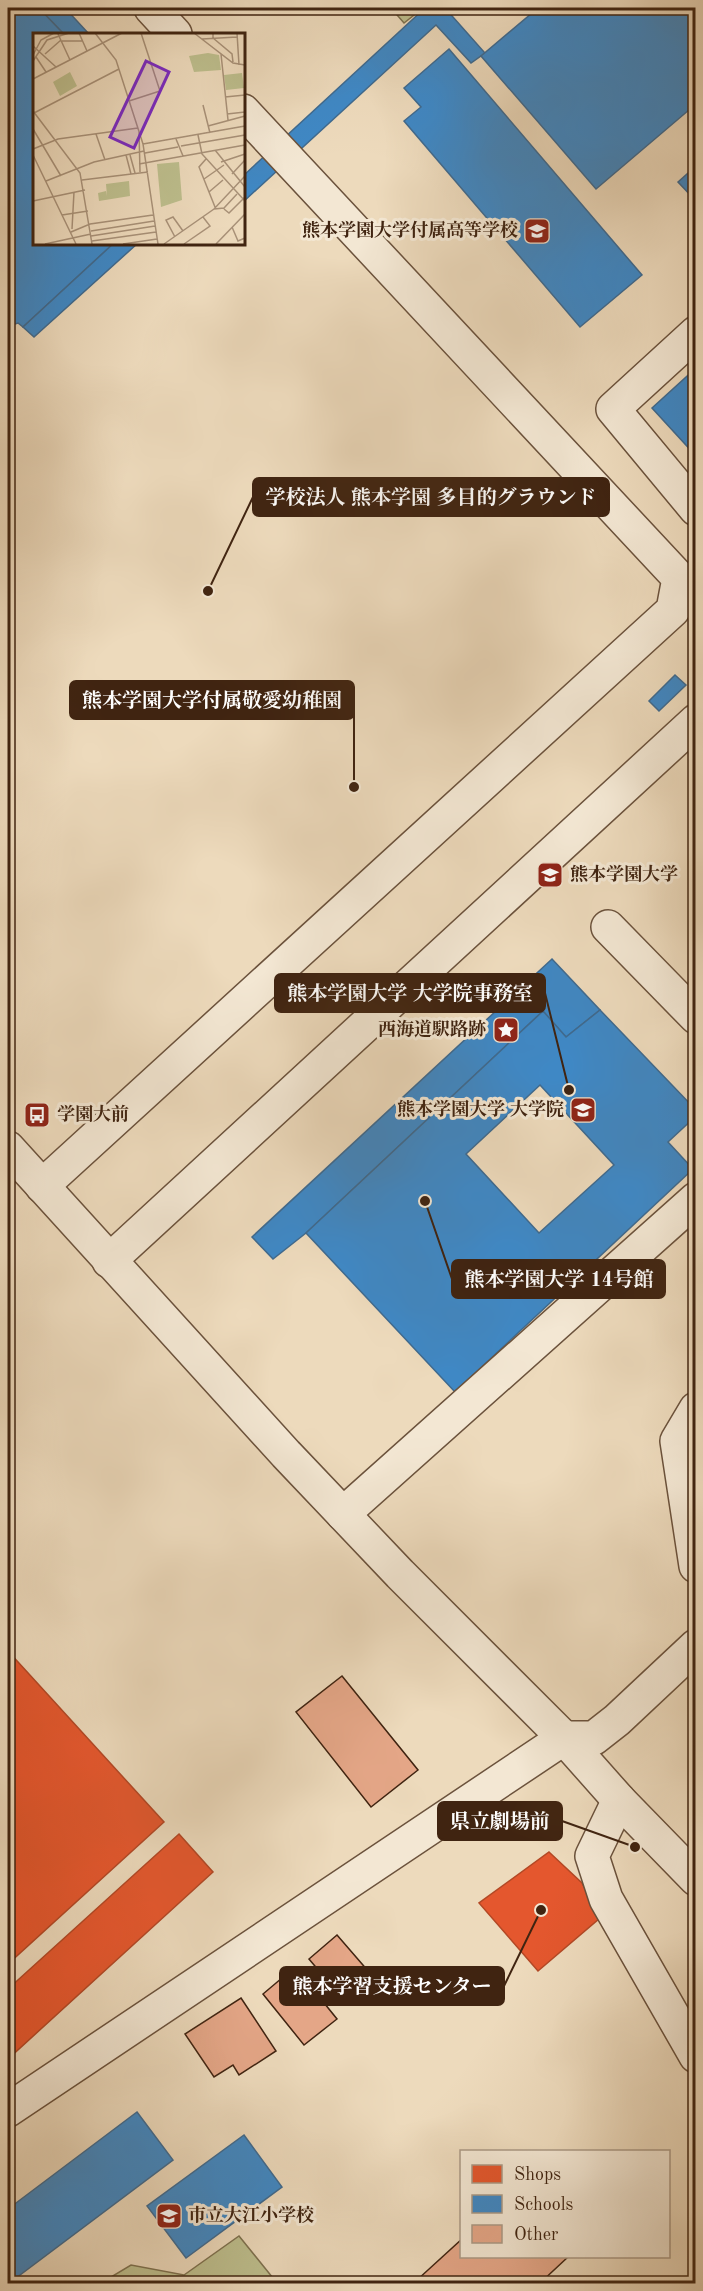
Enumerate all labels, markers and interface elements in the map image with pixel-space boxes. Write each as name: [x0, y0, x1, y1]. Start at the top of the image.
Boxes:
inset map: [33, 33, 244, 244]
school or university icon: 熊本学園大学付属高等学校: [522, 216, 552, 246]
place label: 熊本学園大学付属高等学校: [302, 220, 518, 240]
callout: 学校法人 熊本学園 多目的グラウンド: [253, 478, 609, 516]
text: 学校法人 熊本学園 多目的グラウンド: [265, 486, 597, 509]
callout: 熊本学園大学付属敬愛幼稚園: [70, 681, 354, 719]
text: 熊本学園大学付属敬愛幼稚園: [82, 689, 342, 712]
school or university icon: 熊本学園大学: [535, 860, 565, 890]
place label: 熊本学園大学: [570, 864, 678, 884]
callout: 熊本学園大学 大学院事務室: [275, 974, 545, 1012]
text: 熊本学園大学 大学院事務室: [287, 983, 533, 1005]
place icon: 西海道駅路跡: [491, 1015, 521, 1045]
place label: 西海道駅路跡: [378, 1019, 486, 1039]
school or university icon: 熊本学園大学 大学院: [568, 1095, 598, 1125]
place label: 熊本学園大学 大学院: [397, 1099, 564, 1119]
bus stop icon: 学園大前: [22, 1100, 52, 1130]
place label: 学園大前: [57, 1104, 129, 1124]
callout: 熊本学園大学 14号館: [452, 1260, 665, 1298]
text: 熊本学園大学 14号館: [465, 1268, 653, 1291]
callout: 県立劇場前: [438, 1802, 562, 1840]
text: 県立劇場前: [450, 1811, 550, 1833]
callout: 熊本学習支援センター: [280, 1967, 504, 2005]
text: 熊本学習支援センター: [292, 1975, 492, 1998]
legend: [460, 2150, 670, 2258]
text: Shops: [514, 2166, 561, 2184]
text: Schools: [514, 2196, 574, 2214]
school or university icon: 市立大江小学校: [154, 2201, 184, 2231]
place label: 市立大江小学校: [188, 2205, 314, 2225]
text: Other: [514, 2226, 559, 2244]

